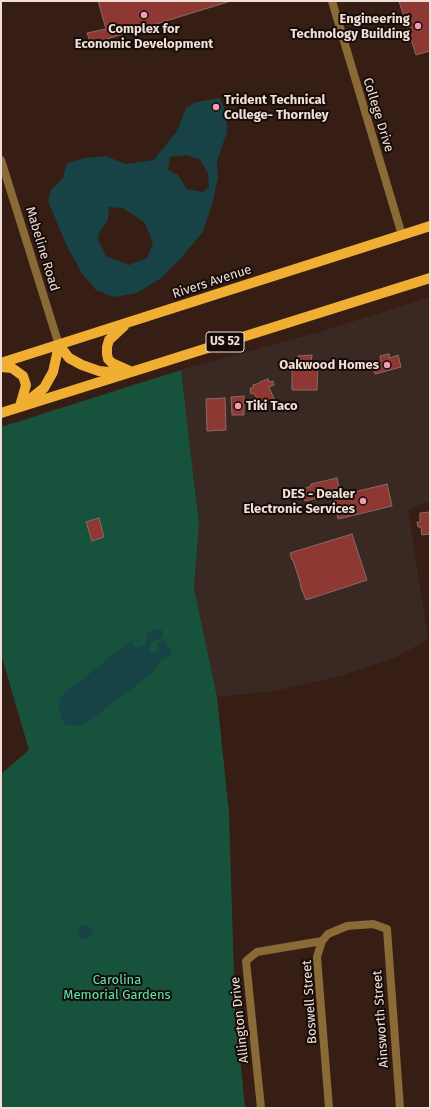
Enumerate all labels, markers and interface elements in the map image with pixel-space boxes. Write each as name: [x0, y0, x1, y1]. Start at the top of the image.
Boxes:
marker: Complex for Economic Development: [139, 10, 149, 20]
place label: Engineering Technology Building: [290, 11, 410, 42]
place label: Complex for Economic Development: [75, 21, 213, 52]
marker: Engineering Technology Building: [413, 21, 423, 31]
street label: College Drive: [359, 76, 397, 154]
place label: Trident Technical College- Thornley: [224, 92, 328, 123]
marker: Trident Technical College- Thornley: [211, 102, 221, 112]
street label: Mabeline Road: [22, 205, 62, 293]
street label: Rivers Avenue: [170, 262, 254, 302]
road number: US 52: [206, 332, 244, 352]
place label: Oakwood Homes: [279, 357, 379, 373]
marker: Oakwood Homes: [382, 360, 392, 370]
place label: Tiki Taco: [246, 398, 298, 414]
marker: Tiki Taco: [233, 401, 243, 411]
place label: DES - Dealer Electronic Services: [244, 486, 355, 517]
marker: DES - Dealer Electronic Services: [358, 496, 368, 506]
street label: Boswell Street: [299, 959, 321, 1045]
street label: Ainsworth Street: [370, 970, 392, 1068]
park label: Carolina Memorial Gardens: [63, 972, 171, 1003]
street label: Allington Drive: [228, 976, 252, 1064]

